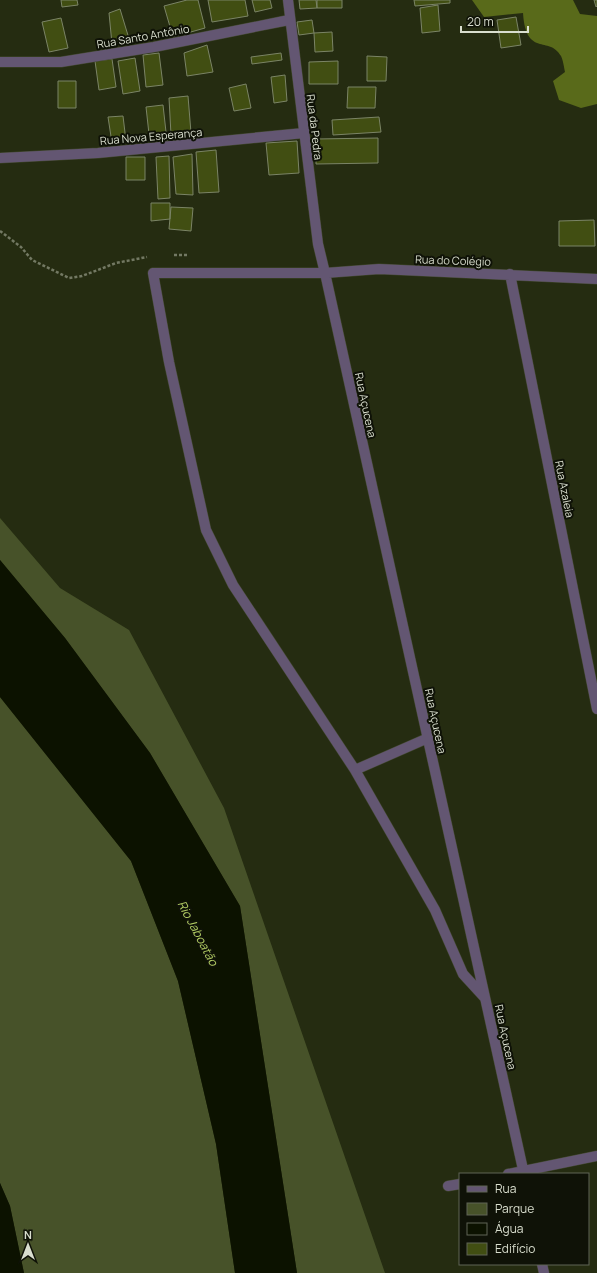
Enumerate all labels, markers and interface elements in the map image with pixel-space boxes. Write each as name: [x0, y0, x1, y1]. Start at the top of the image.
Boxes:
scale bar: [461, 8, 528, 34]
text: 20 m: [467, 13, 494, 30]
street label: Rua Santo Antônio: [95, 20, 191, 52]
street label: Rua da Pedra: [304, 93, 326, 161]
street label: Rua Nova Esperança: [99, 124, 203, 148]
street label: Rua do Colégio: [415, 251, 492, 269]
street label: Rua Açucena: [352, 371, 380, 439]
street label: Rua Azaleia: [552, 459, 578, 519]
street label: Rua Açucena: [422, 687, 450, 755]
water label: Rio Jaboatão: [174, 897, 223, 969]
street label: Rua Açucena: [492, 1003, 520, 1071]
legend: [459, 1173, 589, 1265]
text: Rua: [495, 1180, 516, 1197]
text: Parque: [495, 1200, 534, 1217]
text: Água: [495, 1220, 524, 1237]
north arrow: [8, 1225, 48, 1265]
text: N: [24, 1227, 32, 1242]
text: Edifício: [495, 1240, 535, 1257]

